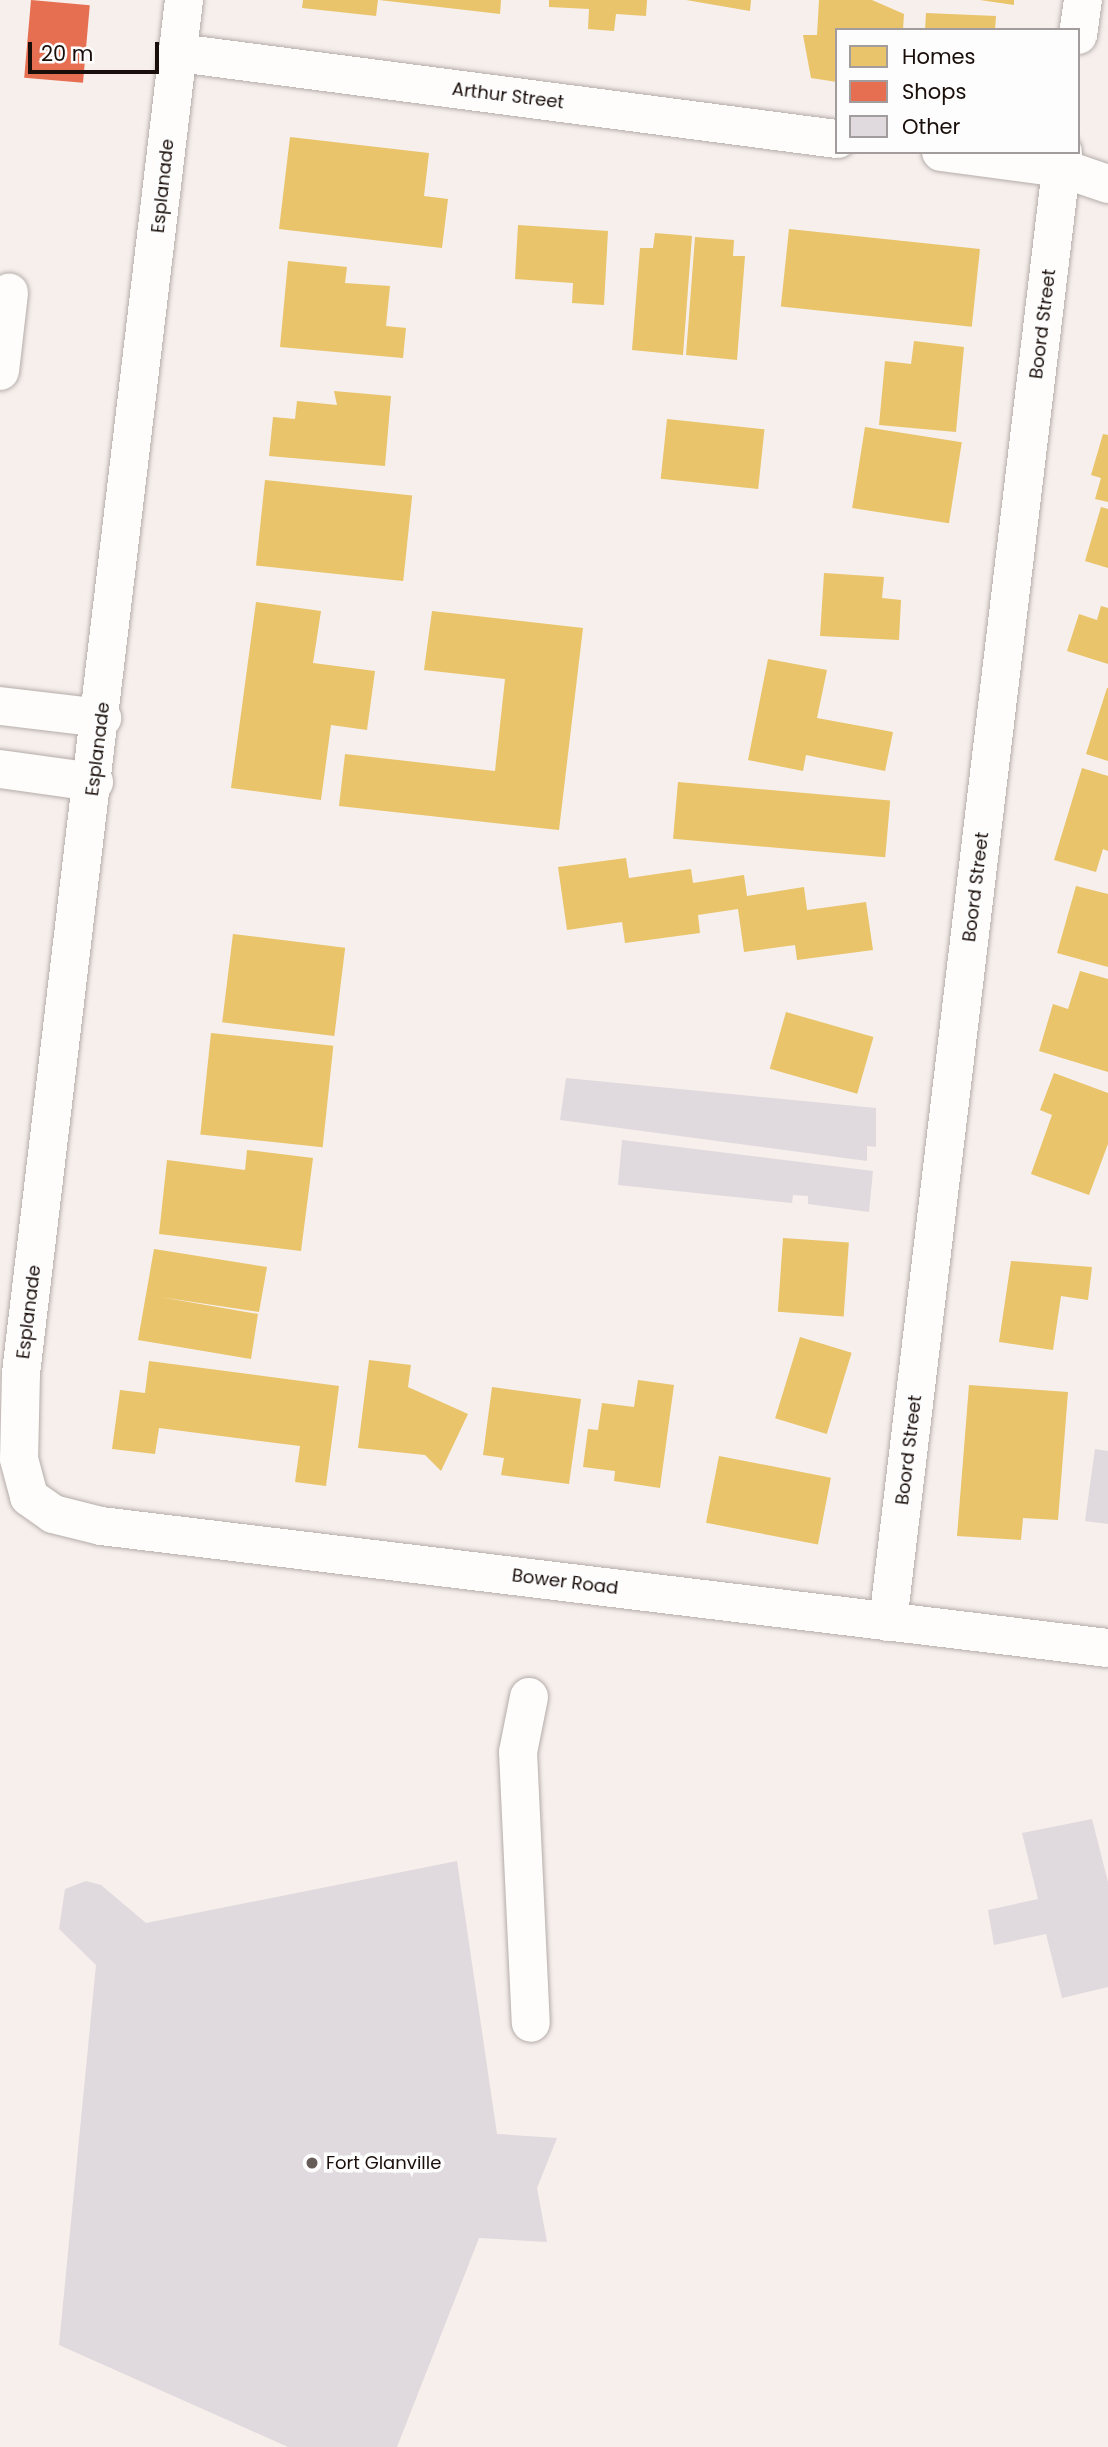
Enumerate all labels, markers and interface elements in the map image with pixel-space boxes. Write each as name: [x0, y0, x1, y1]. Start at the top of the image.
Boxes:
scale bar: [32, 28, 163, 72]
legend: [835, 28, 1080, 154]
text: 20 m: [41, 39, 94, 68]
text: Homes: [902, 42, 976, 71]
text: Shops: [902, 77, 966, 106]
street label: Arthur Street: [451, 78, 565, 114]
text: Other: [902, 112, 960, 141]
street label: Esplanade: [147, 138, 179, 234]
street label: Boord Street: [1026, 268, 1060, 380]
street label: Esplanade: [82, 701, 114, 797]
street label: Boord Street: [959, 831, 993, 943]
street label: Esplanade: [13, 1264, 45, 1360]
street label: Boord Street: [892, 1394, 926, 1506]
street label: Bower Road: [511, 1565, 619, 1599]
place label: Fort Glanville: [326, 2152, 441, 2174]
marker: Fort Glanville: [304, 2155, 320, 2171]

